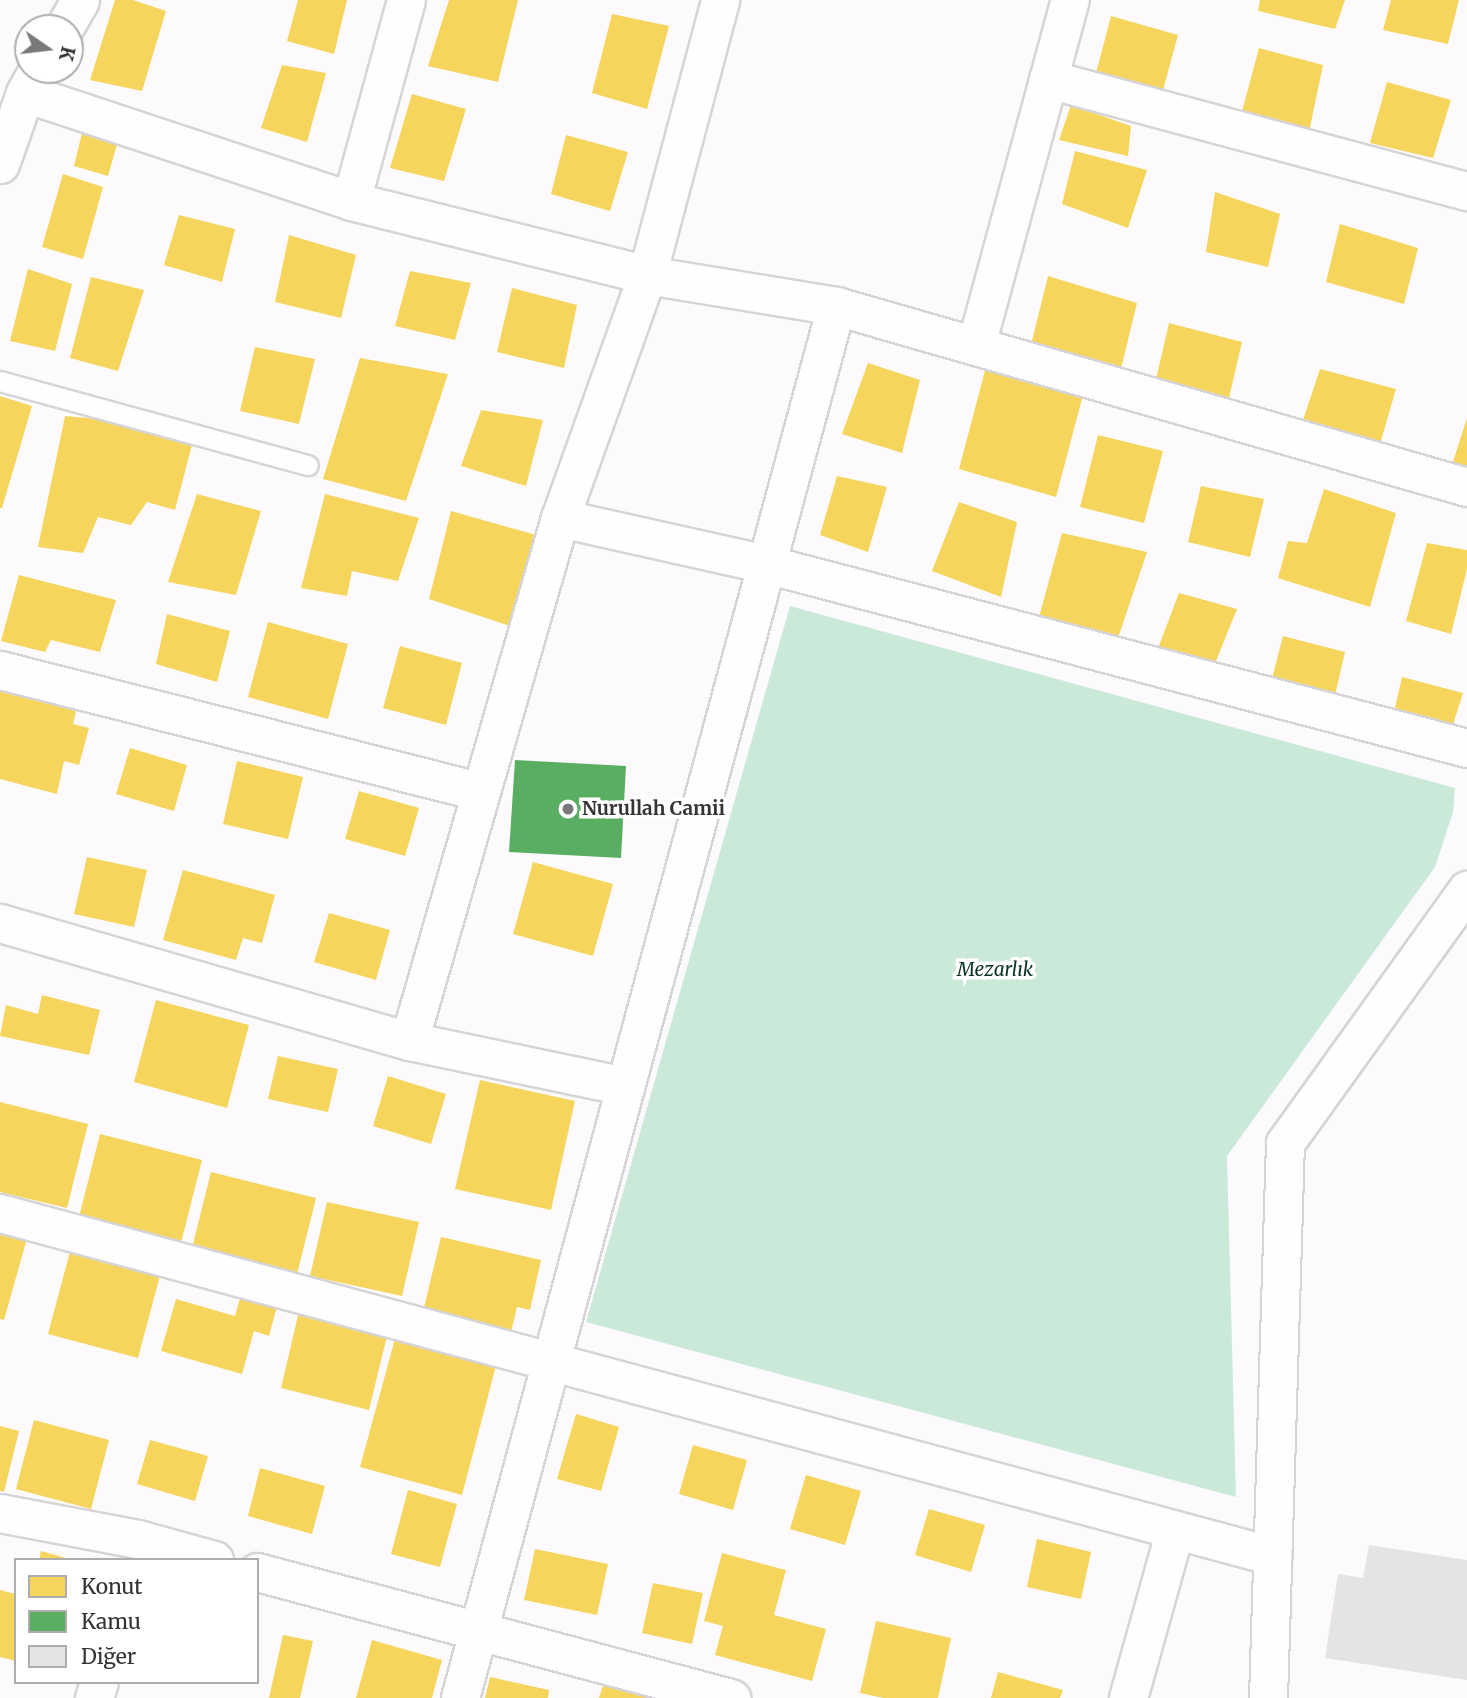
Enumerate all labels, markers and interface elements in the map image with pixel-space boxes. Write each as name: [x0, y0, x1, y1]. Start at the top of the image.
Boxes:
north arrow: [14, 14, 84, 84]
text: K: [54, 44, 81, 63]
place label: Nurullah Camii: [582, 798, 725, 820]
marker: Nurullah Camii: [560, 801, 576, 817]
park label: Mezarlık: [957, 959, 1033, 981]
legend: [14, 1558, 259, 1684]
text: Konut: [81, 1573, 142, 1600]
text: Kamu: [81, 1608, 141, 1635]
text: Diğer: [81, 1643, 136, 1670]

